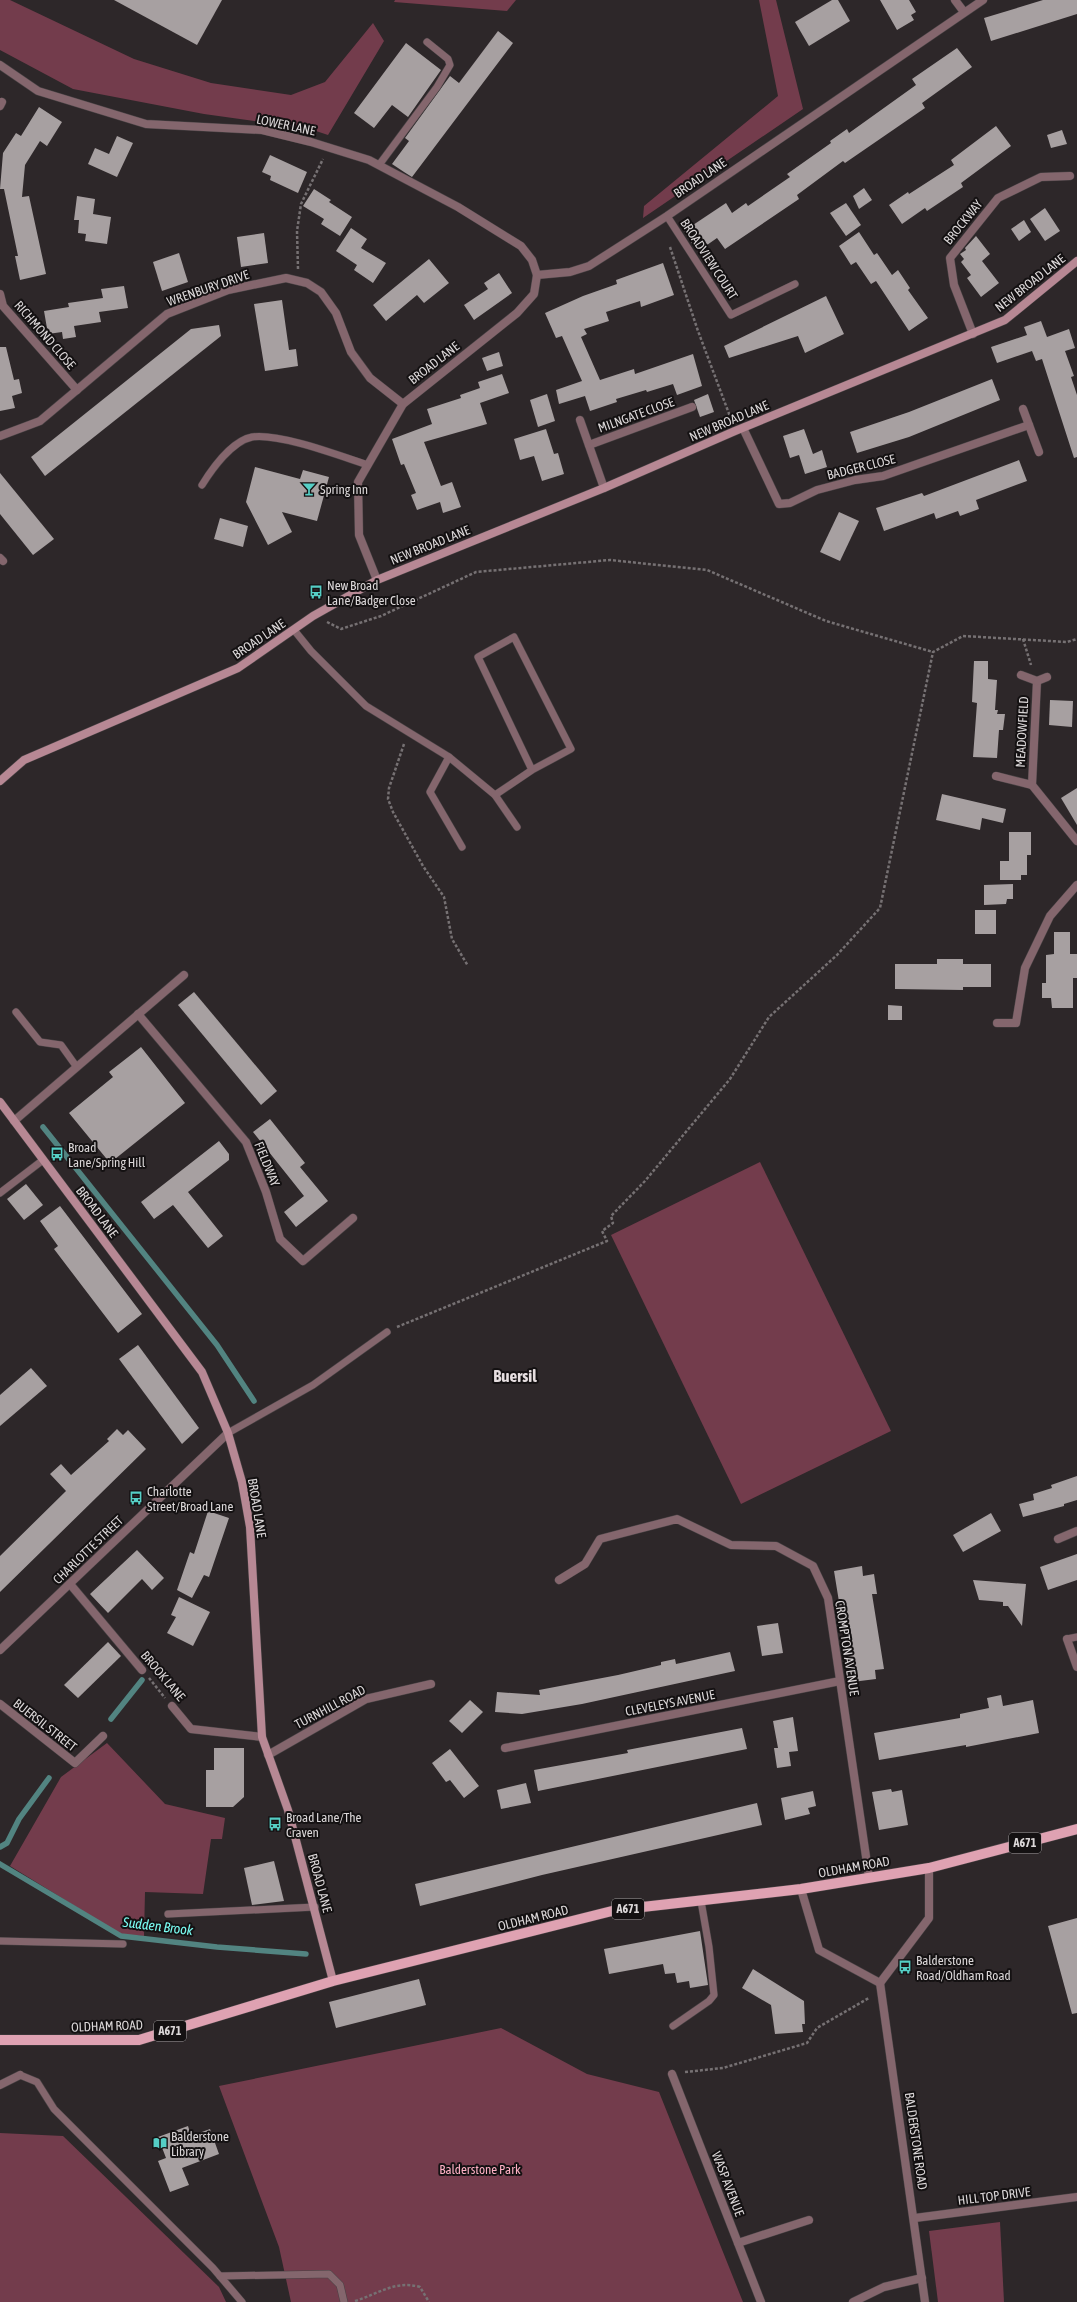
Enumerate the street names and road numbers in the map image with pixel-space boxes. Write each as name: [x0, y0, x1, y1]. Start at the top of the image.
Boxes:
street label: LOWER LANE: [255, 111, 317, 139]
street label: BROAD LANE: [671, 155, 730, 201]
street label: BROCKWAY: [940, 197, 986, 247]
street label: BROADVIEW COURT: [677, 216, 741, 302]
street label: NEW BROAD LANE: [992, 251, 1068, 315]
street label: WRENBURY DRIVE: [165, 267, 251, 309]
street label: RICHMOND CLOSE: [11, 298, 79, 373]
street label: BROAD LANE: [406, 338, 463, 387]
street label: MILNGATE CLOSE: [596, 394, 676, 436]
street label: NEW BROAD LANE: [687, 397, 771, 444]
street label: BADGER CLOSE: [825, 451, 897, 483]
street label: NEW BROAD LANE: [388, 522, 472, 568]
street label: BROAD LANE: [230, 616, 289, 662]
street label: MEADOWFIELD: [1013, 696, 1031, 768]
street label: FIELDWAY: [251, 1139, 283, 1189]
street label: BROAD LANE: [73, 1183, 121, 1241]
street label: BROAD LANE: [245, 1477, 269, 1539]
street label: CHARLOTTE STREET: [50, 1513, 126, 1587]
street label: CROMPTON AVENUE: [832, 1599, 862, 1697]
street label: BROOK LANE: [138, 1648, 188, 1704]
street label: TURNHILL ROAD: [292, 1682, 368, 1732]
street label: CLEVELEYS AVENUE: [624, 1687, 716, 1719]
street label: BUERSIL STREET: [10, 1696, 80, 1754]
road number: A671: [1009, 1833, 1041, 1853]
street label: BROAD LANE: [305, 1852, 335, 1914]
street label: OLDHAM ROAD: [817, 1853, 891, 1881]
road number: A671: [612, 1899, 644, 1919]
street label: OLDHAM ROAD: [496, 1902, 570, 1934]
street label: OLDHAM ROAD: [71, 2017, 143, 2035]
road number: A671: [154, 2021, 186, 2041]
street label: BALDERSTONE ROAD: [902, 2091, 930, 2191]
street label: WASP AVENUE: [709, 2150, 747, 2219]
street label: HILL TOP DRIVE: [957, 2184, 1032, 2208]

